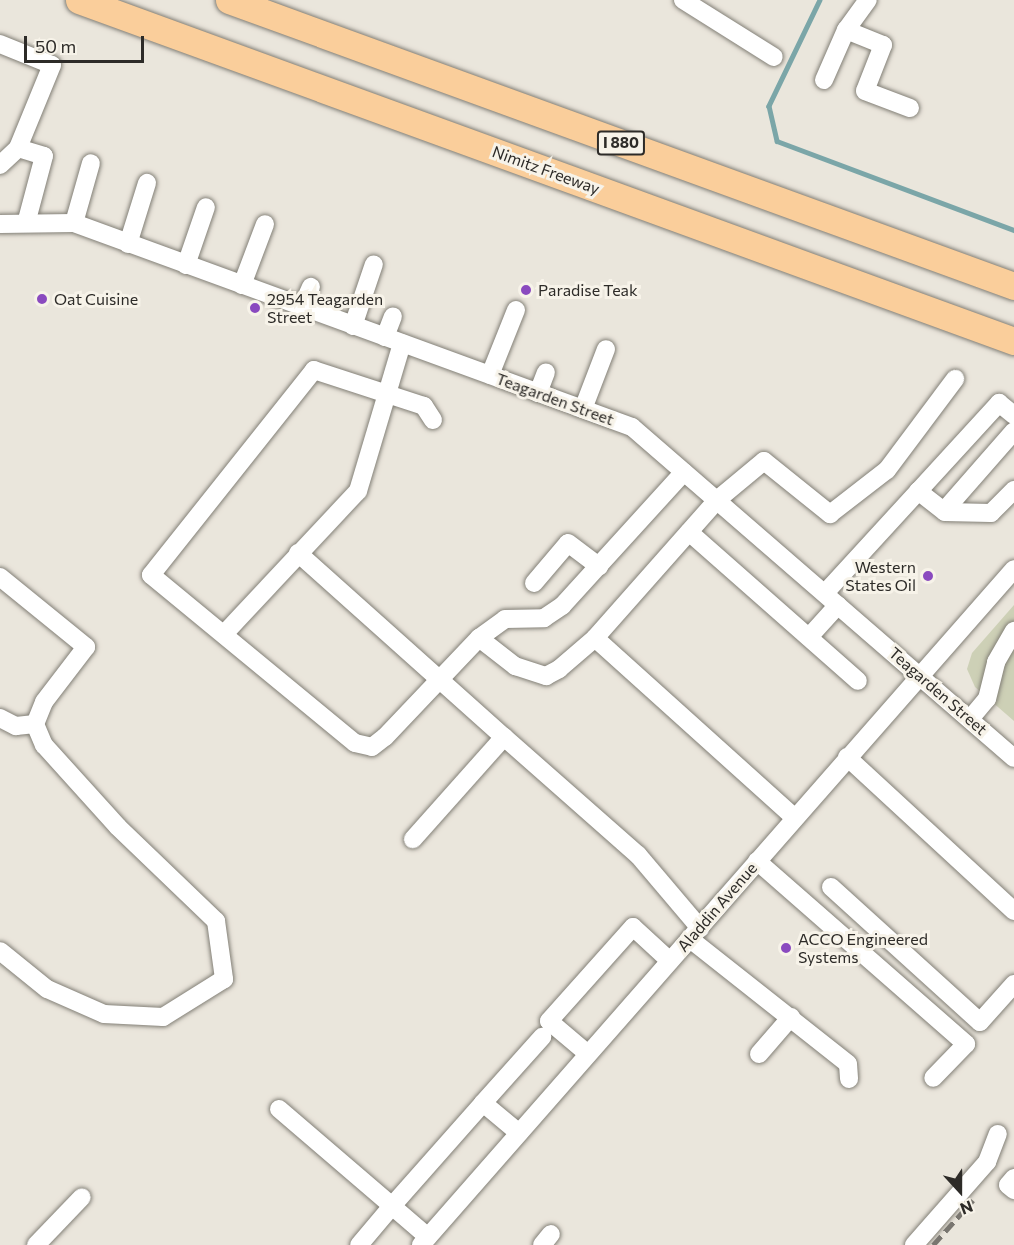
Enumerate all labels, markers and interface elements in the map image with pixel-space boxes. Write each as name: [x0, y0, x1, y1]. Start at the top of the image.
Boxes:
scale bar: [27, 24, 147, 62]
text: 50 m: [35, 35, 76, 57]
road number: I 880: [596, 131, 646, 155]
street label: Nimitz Freeway: [490, 142, 602, 198]
place label: Paradise Teak: [538, 280, 638, 300]
marker: Paradise Teak: [519, 283, 533, 297]
place label: Oat Cuisine: [54, 289, 138, 309]
place label: 2954 Teagarden Street: [267, 289, 383, 327]
marker: Oat Cuisine: [35, 292, 49, 306]
marker: 2954 Teagarden Street: [248, 301, 262, 315]
street label: Teagarden Street: [493, 369, 617, 429]
place label: Western States Oil: [845, 557, 916, 595]
marker: Western States Oil: [921, 569, 935, 583]
street label: Teagarden Street: [885, 643, 991, 739]
street label: Aladdin Avenue: [673, 859, 761, 955]
place label: ACCO Engineered Systems: [798, 929, 928, 967]
marker: ACCO Engineered Systems: [779, 941, 793, 955]
north arrow: [930, 1161, 990, 1221]
text: N: [958, 1197, 976, 1219]

